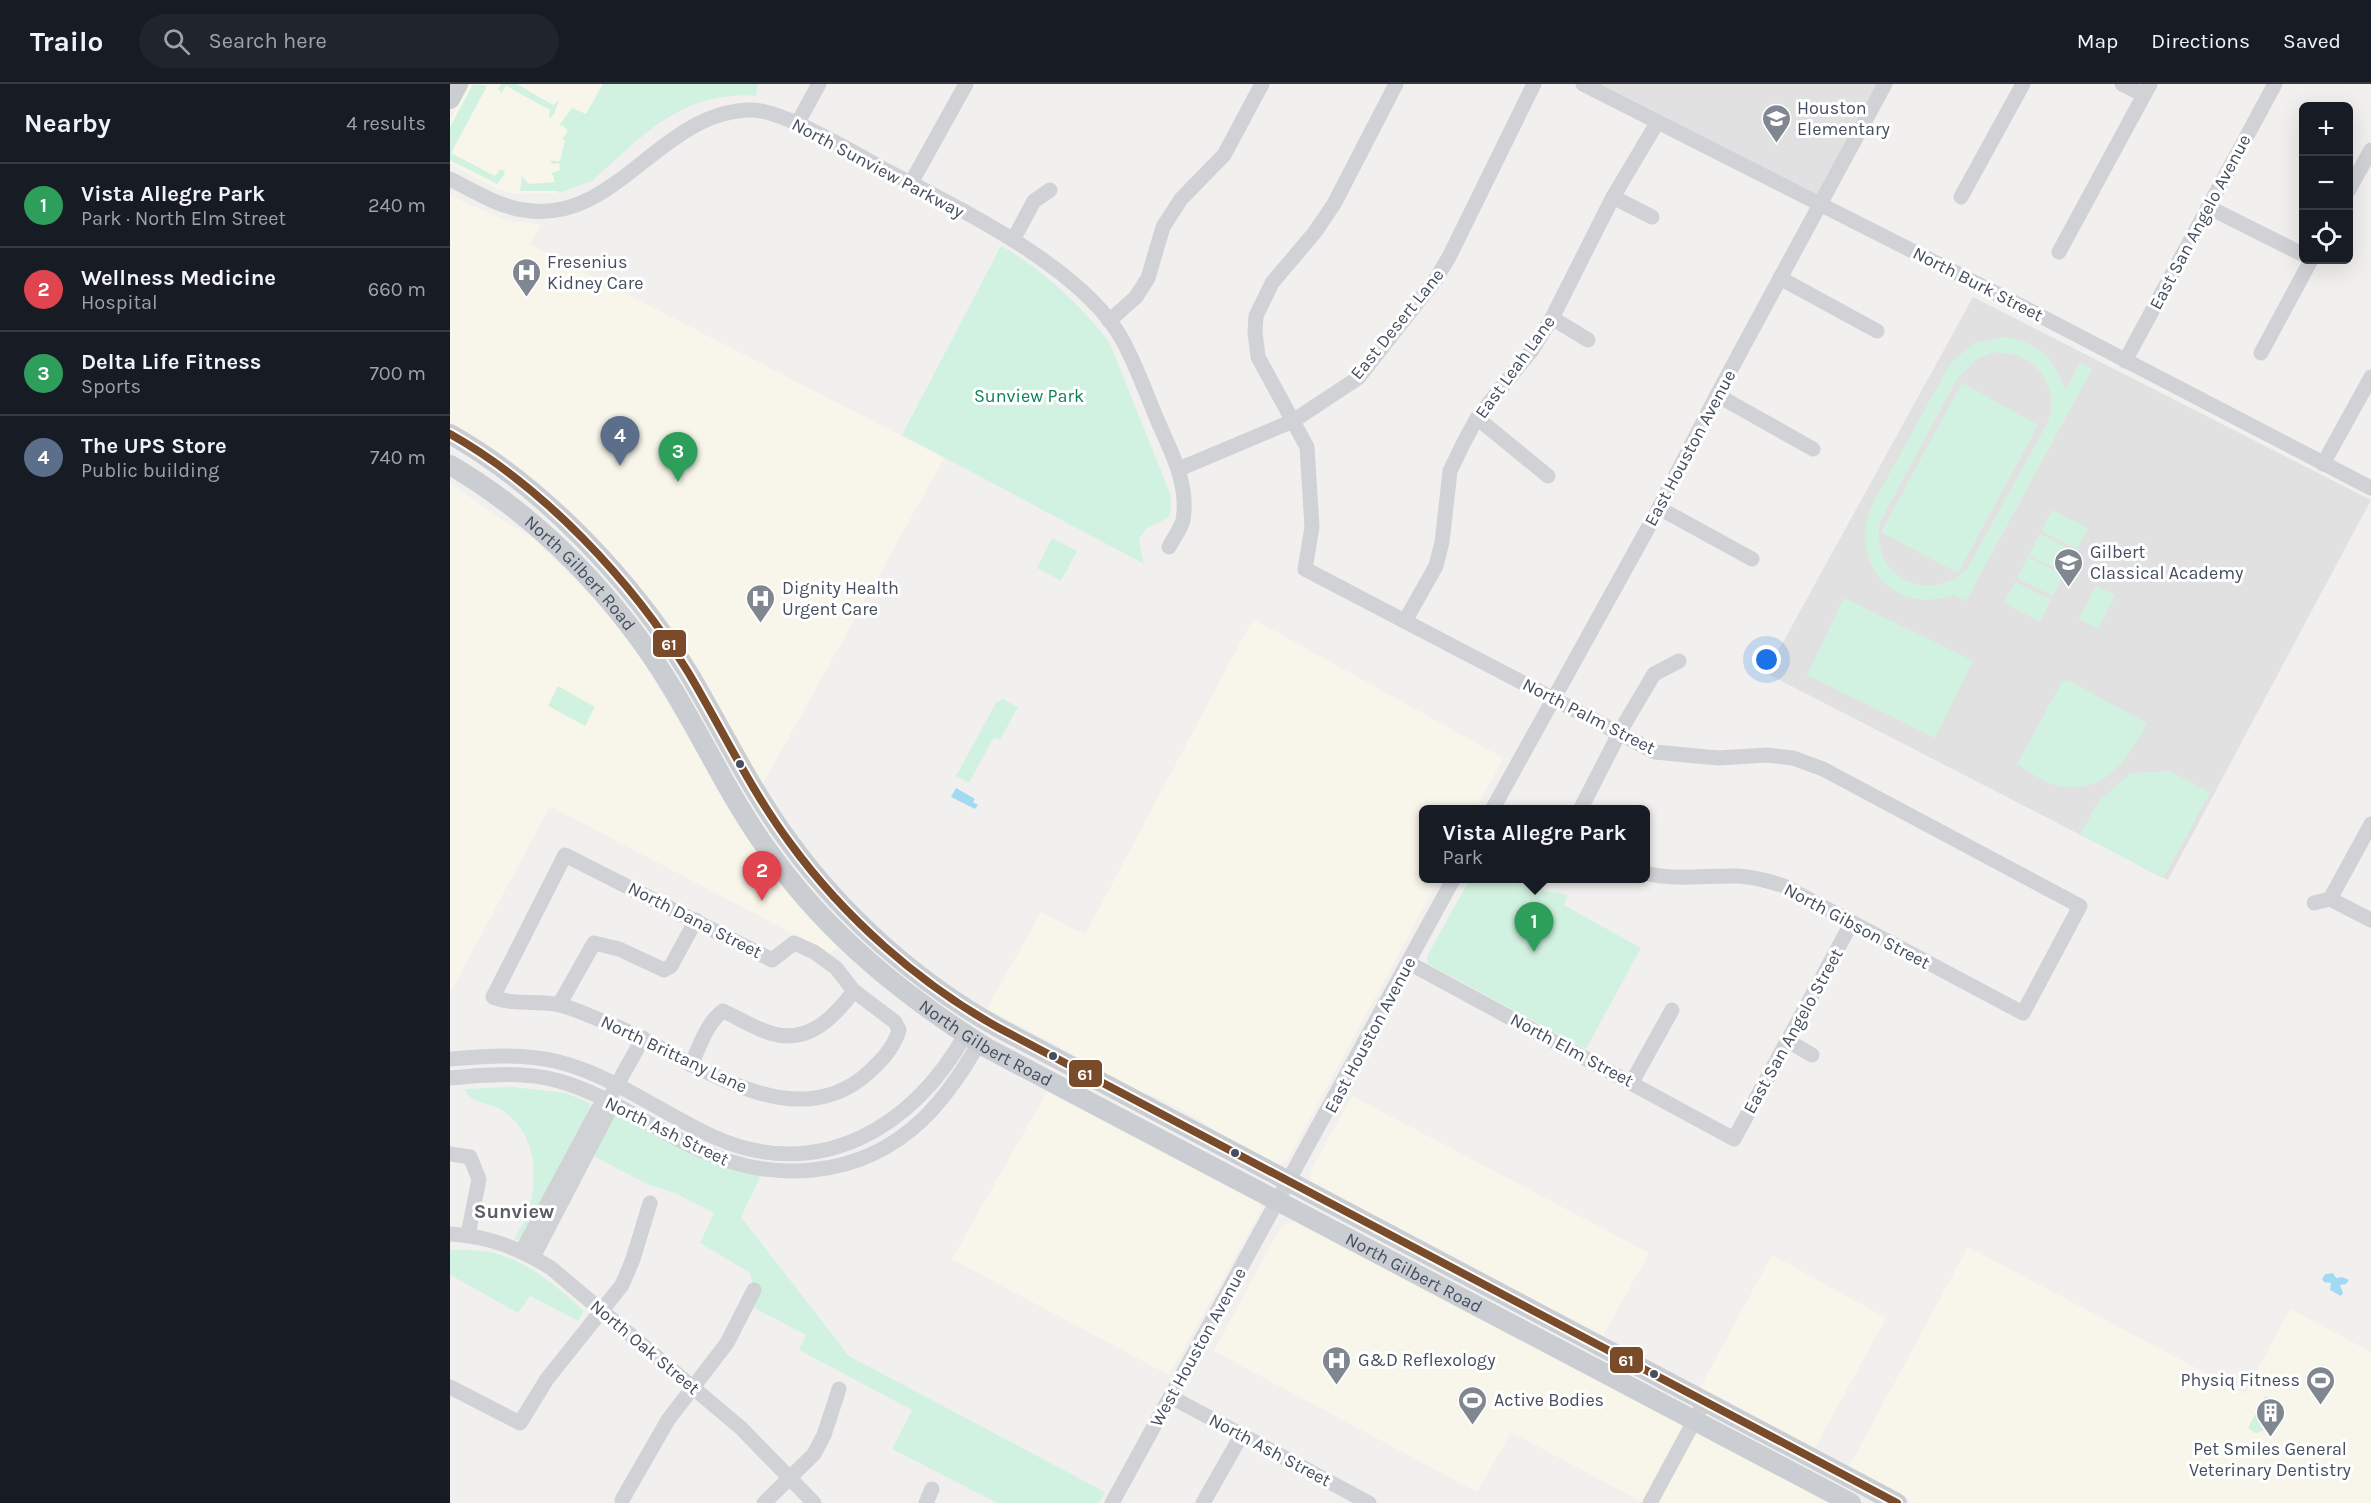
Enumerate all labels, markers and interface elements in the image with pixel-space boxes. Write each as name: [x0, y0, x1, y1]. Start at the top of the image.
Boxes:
search box: [139, 14, 559, 68]
text: Trailo: [30, 25, 103, 58]
icon: search: [160, 25, 193, 58]
text: Search here: [208, 28, 327, 54]
text: Map: [2077, 29, 2118, 53]
text: Directions: [2151, 29, 2250, 53]
text: Saved: [2283, 29, 2341, 53]
place label: Houston Elementary: [1797, 97, 1891, 140]
school or university icon: Houston Elementary: [1760, 102, 1792, 144]
map controls: [2299, 102, 2353, 264]
button: +: [2299, 102, 2353, 156]
text: Nearby: [24, 108, 111, 139]
text: 4 results: [346, 112, 426, 135]
street label: North Sunview Parkway: [788, 113, 968, 223]
street label: East San Angelo Avenue: [2144, 131, 2256, 313]
button: −: [2299, 156, 2353, 210]
text: Vista Allegre Park: [81, 181, 265, 207]
text: 1: [40, 194, 47, 217]
text: 240 m: [368, 194, 426, 217]
text: Park · North Elm Street: [81, 207, 286, 230]
button: locate: [2299, 210, 2353, 264]
street label: North Burk Street: [1909, 242, 2047, 326]
place label: Fresenius Kidney Care: [547, 251, 643, 294]
hospital icon: Fresenius Kidney Care: [510, 256, 542, 298]
street label: East Desert Lane: [1346, 264, 1448, 384]
text: Wellness Medicine: [81, 265, 276, 291]
text: 2: [37, 278, 50, 301]
text: 660 m: [368, 278, 426, 301]
text: Hospital: [81, 291, 158, 314]
street label: East Leah Lane: [1470, 311, 1560, 423]
text: Delta Life Fitness: [81, 349, 261, 375]
text: 3: [37, 362, 50, 385]
text: 700 m: [369, 362, 426, 385]
street label: East Houston Avenue: [1640, 366, 1740, 530]
text: Sports: [81, 375, 141, 398]
park label: Sunview Park: [974, 385, 1084, 407]
pin: 4: [600, 416, 640, 466]
pin: 3: [658, 432, 698, 482]
text: The UPS Store: [81, 433, 227, 459]
text: 4: [38, 446, 49, 469]
text: 740 m: [370, 446, 426, 469]
text: Public building: [81, 459, 219, 482]
street label: North Gilbert Road: [520, 511, 640, 635]
place label: Gilbert Classical Academy: [2090, 541, 2244, 584]
school or university icon: Gilbert Classical Academy: [2053, 546, 2085, 588]
place label: Dignity Health Urgent Care: [782, 577, 899, 620]
hospital icon: Dignity Health Urgent Care: [745, 582, 777, 624]
line badge: 61: [652, 629, 687, 658]
text: 61: [661, 635, 677, 654]
your location: [1752, 645, 1781, 674]
street label: North Palm Street: [1519, 673, 1659, 759]
unlabelled marker: [734, 758, 746, 770]
popup: [1419, 805, 1650, 883]
text: Vista Allegre Park: [1443, 820, 1626, 846]
text: Park: [1443, 846, 1483, 869]
pin: 2: [742, 852, 782, 901]
street label: North Dana Street: [625, 877, 766, 963]
street label: North Gibson Street: [1780, 878, 1934, 974]
pin: 1: [1514, 902, 1554, 952]
street label: East San Angelo Street: [1738, 944, 1848, 1118]
street label: East Houston Avenue: [1320, 953, 1420, 1117]
street label: North Gilbert Road: [915, 995, 1056, 1091]
street label: North Elm Street: [1507, 1008, 1638, 1092]
street label: North Brittany Lane: [597, 1010, 751, 1098]
unlabelled marker: [1047, 1050, 1059, 1062]
line badge: 61: [1068, 1059, 1103, 1088]
text: 61: [1077, 1065, 1093, 1084]
street label: North Ash Street: [602, 1092, 733, 1171]
unlabelled marker: [1229, 1147, 1241, 1159]
district label: Sunview: [474, 1200, 554, 1223]
street label: North Gilbert Road: [1342, 1228, 1486, 1318]
street label: West Houston Avenue: [1145, 1264, 1251, 1430]
street label: North Oak Street: [586, 1295, 704, 1399]
hospital icon: G&D Reflexology: [1321, 1344, 1353, 1386]
line badge: 61: [1609, 1346, 1644, 1374]
place label: G&D Reflexology: [1358, 1349, 1496, 1371]
text: 61: [1618, 1351, 1634, 1370]
sports icon: Physiq Fitness: [2305, 1364, 2337, 1406]
unlabelled marker: [1648, 1368, 1660, 1380]
place label: Physiq Fitness: [2181, 1369, 2300, 1391]
sports icon: Active Bodies: [1457, 1384, 1489, 1426]
place label: Active Bodies: [1494, 1389, 1604, 1411]
building icon: Pet Smiles General Veterinary Dentistry: [2254, 1396, 2286, 1438]
street label: North Ash Street: [1205, 1409, 1335, 1491]
place label: Pet Smiles General Veterinary Dentistry: [2189, 1438, 2352, 1481]

